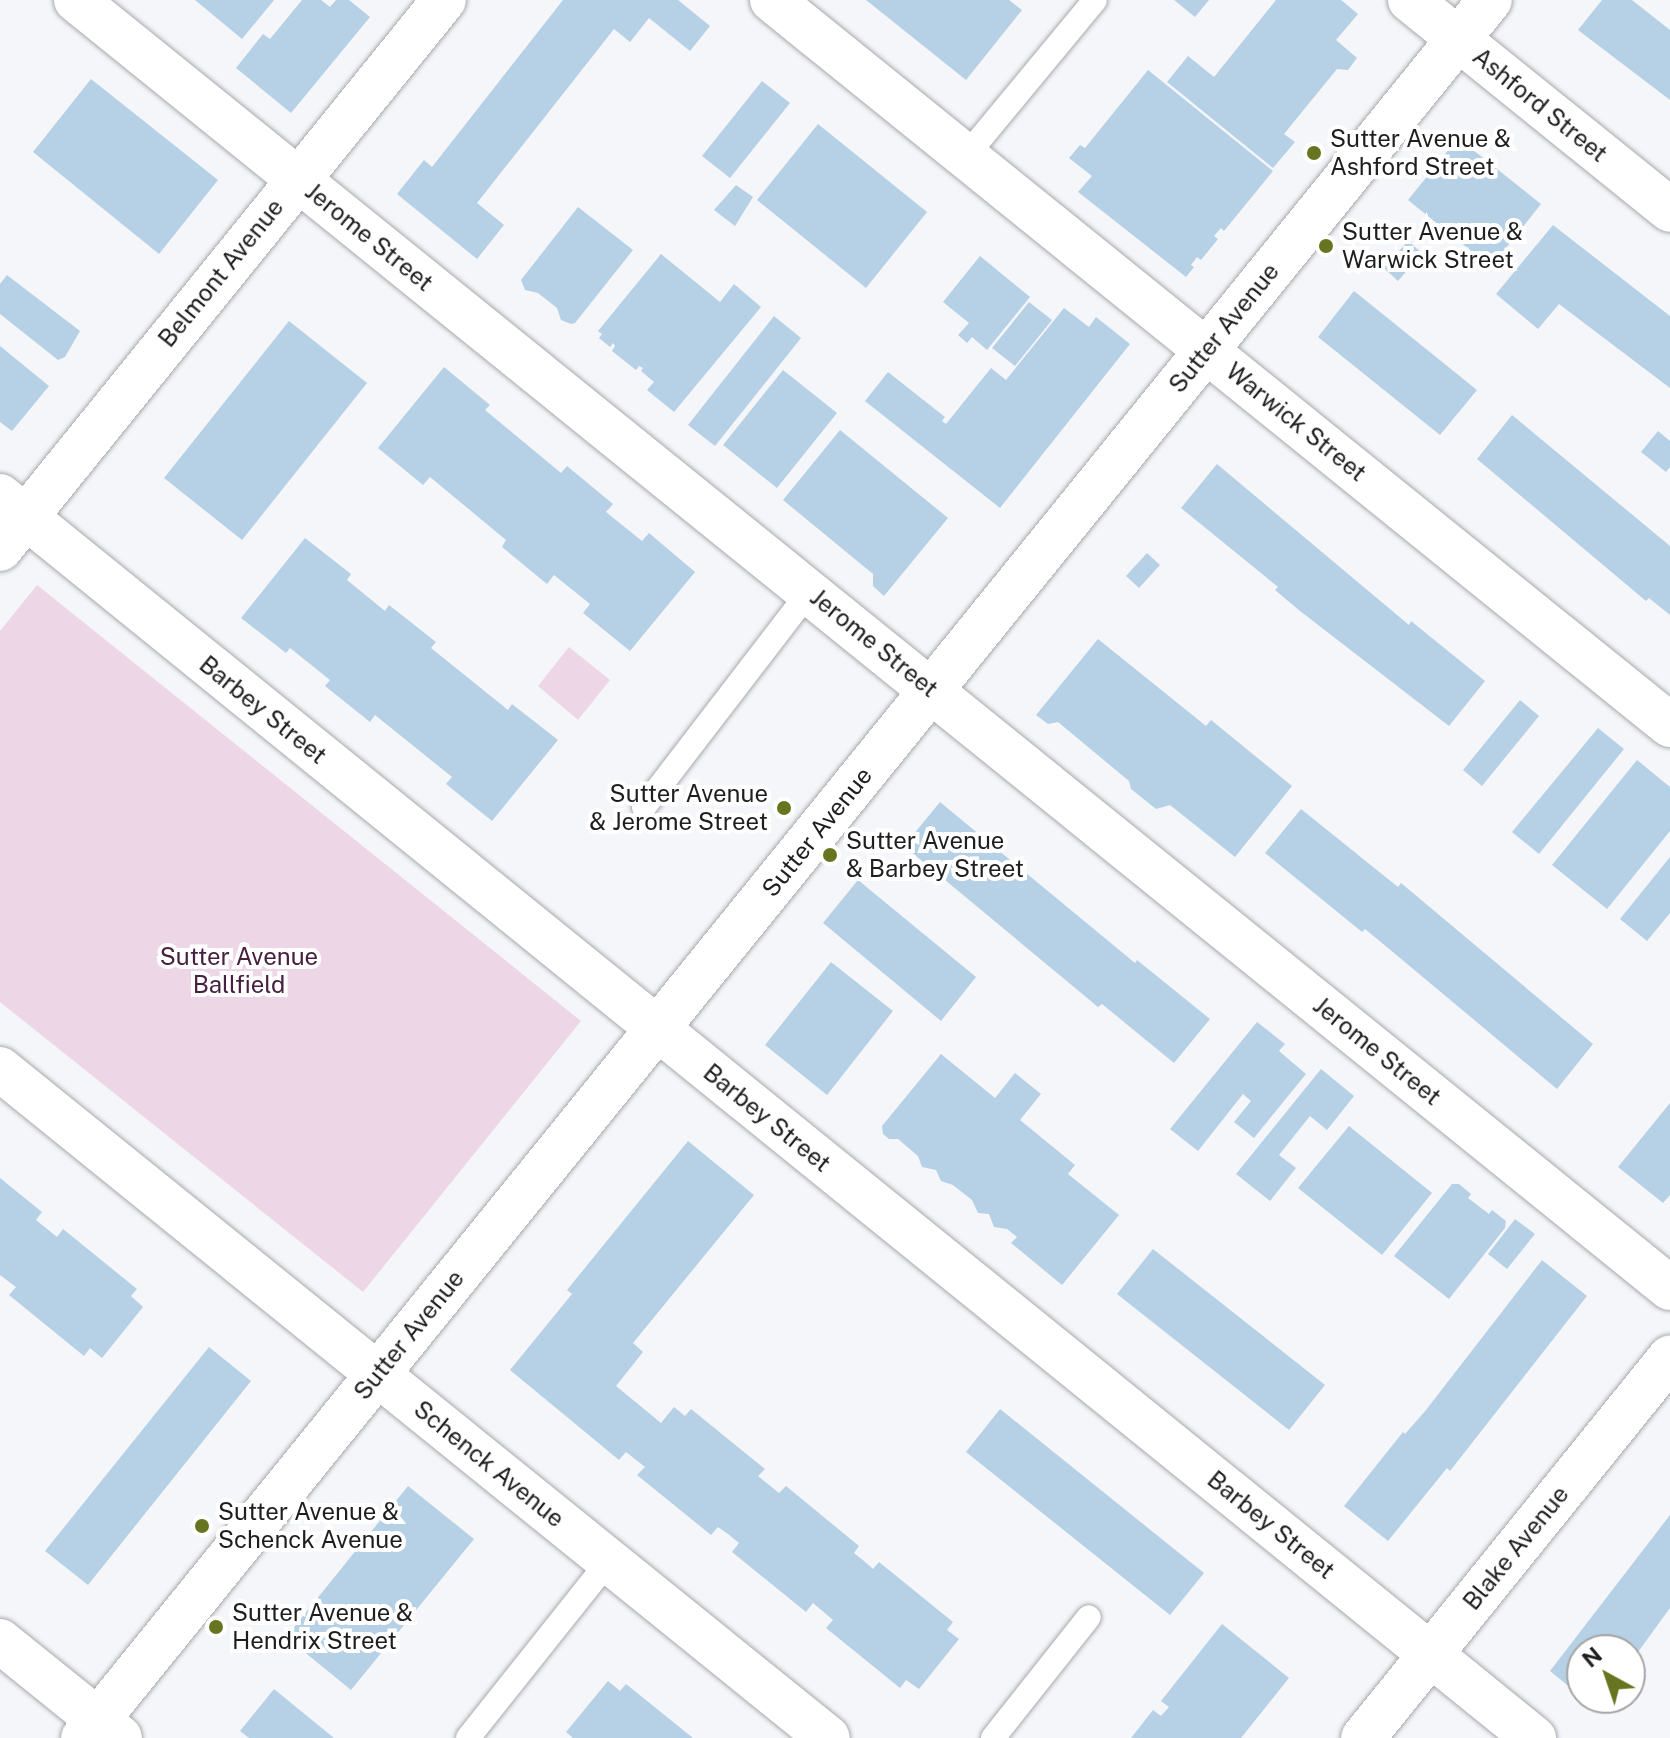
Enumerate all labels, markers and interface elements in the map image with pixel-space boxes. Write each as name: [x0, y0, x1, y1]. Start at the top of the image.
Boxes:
street label: Ashford Street: [1467, 42, 1613, 168]
place label: Sutter Avenue & Ashford Street: [1330, 125, 1511, 181]
marker: Sutter Avenue & Ashford Street: [1305, 144, 1323, 162]
street label: Jerome Street: [299, 177, 439, 297]
street label: Belmont Avenue: [152, 193, 290, 353]
place label: Sutter Avenue & Warwick Street: [1342, 218, 1523, 274]
marker: Sutter Avenue & Warwick Street: [1317, 237, 1335, 255]
street label: Sutter Avenue: [1163, 257, 1285, 399]
street label: Warwick Street: [1220, 357, 1372, 487]
street label: Jerome Street: [804, 583, 944, 703]
street label: Barbey Street: [194, 650, 332, 770]
street label: Sutter Avenue: [756, 761, 878, 903]
place label: Sutter Avenue & Jerome Street: [589, 780, 768, 836]
marker: Sutter Avenue & Jerome Street: [775, 799, 793, 817]
place label: Sutter Avenue & Barbey Street: [846, 827, 1024, 883]
marker: Sutter Avenue & Barbey Street: [821, 846, 839, 864]
park label: Sutter Avenue Ballfield: [160, 943, 318, 999]
street label: Jerome Street: [1307, 991, 1447, 1111]
street label: Barbey Street: [698, 1058, 836, 1178]
street label: Sutter Avenue: [348, 1264, 470, 1406]
street label: Schenck Avenue: [408, 1395, 570, 1533]
street label: Barbey Street: [1202, 1465, 1340, 1585]
street label: Blake Avenue: [1457, 1480, 1575, 1616]
place label: Sutter Avenue & Schenck Avenue: [218, 1498, 403, 1554]
marker: Sutter Avenue & Schenck Avenue: [193, 1517, 211, 1535]
place label: Sutter Avenue & Hendrix Street: [232, 1599, 413, 1655]
marker: Sutter Avenue & Hendrix Street: [207, 1618, 225, 1636]
north arrow: [1566, 1634, 1646, 1714]
text: N: [1577, 1642, 1607, 1673]

